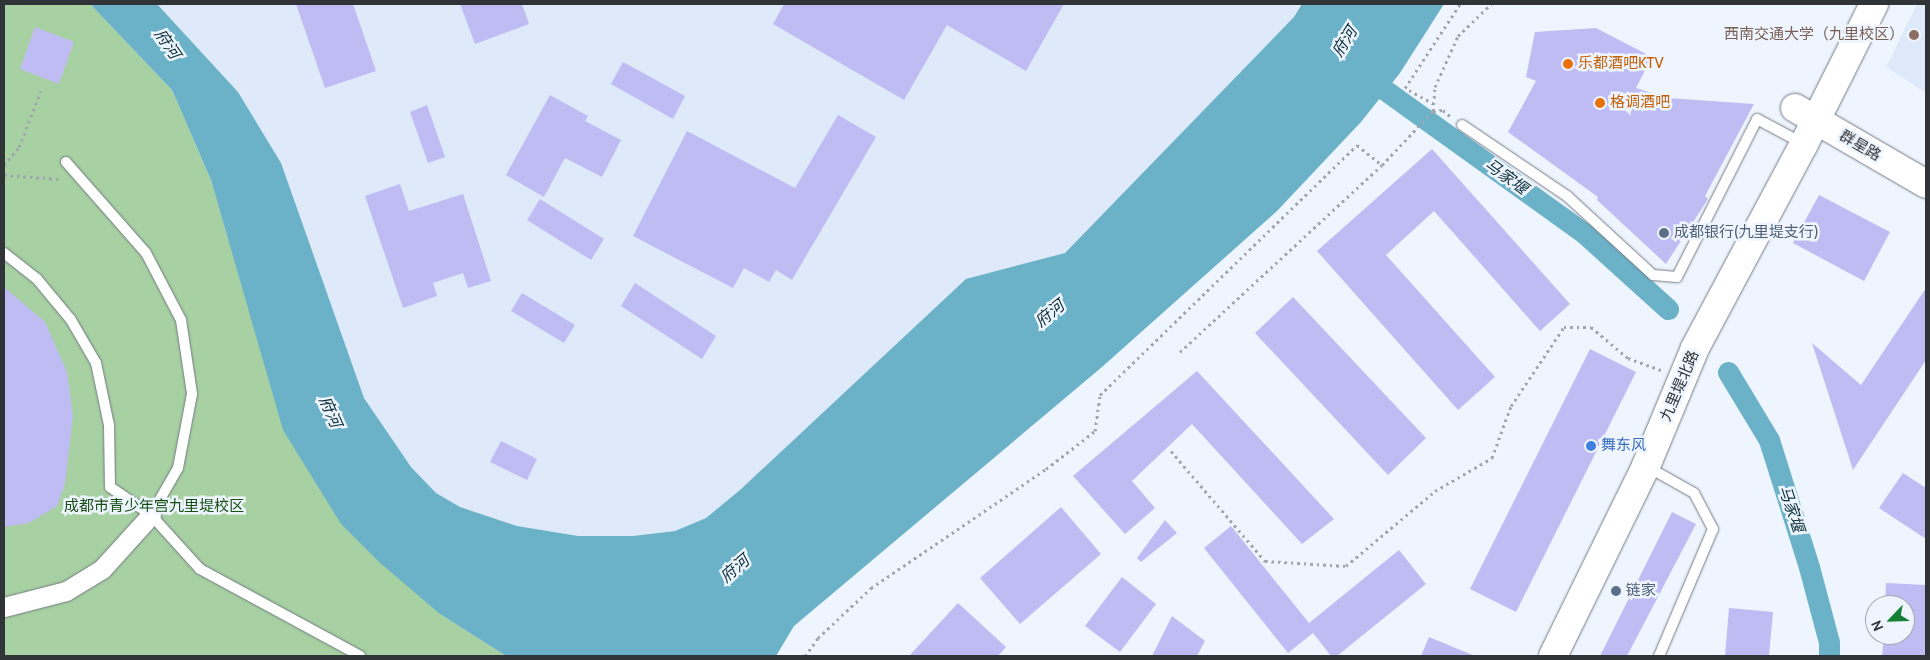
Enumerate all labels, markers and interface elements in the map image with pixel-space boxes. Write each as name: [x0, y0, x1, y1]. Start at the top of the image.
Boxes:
water label: 府河: [1328, 23, 1362, 61]
water label: 府河: [150, 25, 184, 63]
place label: 西南交通大学（九里校区）: [1724, 26, 1904, 44]
marker: 西南交通大学（九里校区）: [1908, 29, 1920, 41]
place label: 乐都酒吧KTV: [1578, 55, 1664, 73]
marker: 乐都酒吧KTV: [1562, 58, 1574, 70]
place label: 格调酒吧: [1610, 94, 1670, 112]
marker: 格调酒吧: [1594, 97, 1606, 109]
street label: 群星路: [1836, 127, 1884, 165]
water label: 马家堰: [1481, 155, 1531, 199]
place label: 成都银行(九里堤支行): [1674, 224, 1818, 242]
marker: 成都银行(九里堤支行): [1658, 227, 1670, 239]
water label: 府河: [1032, 296, 1068, 332]
street label: 九里堤北路: [1657, 348, 1703, 424]
water label: 府河: [315, 393, 345, 431]
place label: 舞东风: [1601, 437, 1646, 455]
marker: 舞东风: [1585, 440, 1597, 452]
water label: 马家堰: [1774, 483, 1808, 535]
park label: 成都市青少年宫九里堤校区: [64, 498, 244, 516]
water label: 府河: [717, 551, 753, 587]
place label: 链家: [1626, 582, 1656, 600]
marker: 链家: [1610, 585, 1622, 597]
north arrow: [1865, 595, 1915, 645]
text: N: [1867, 618, 1887, 634]

